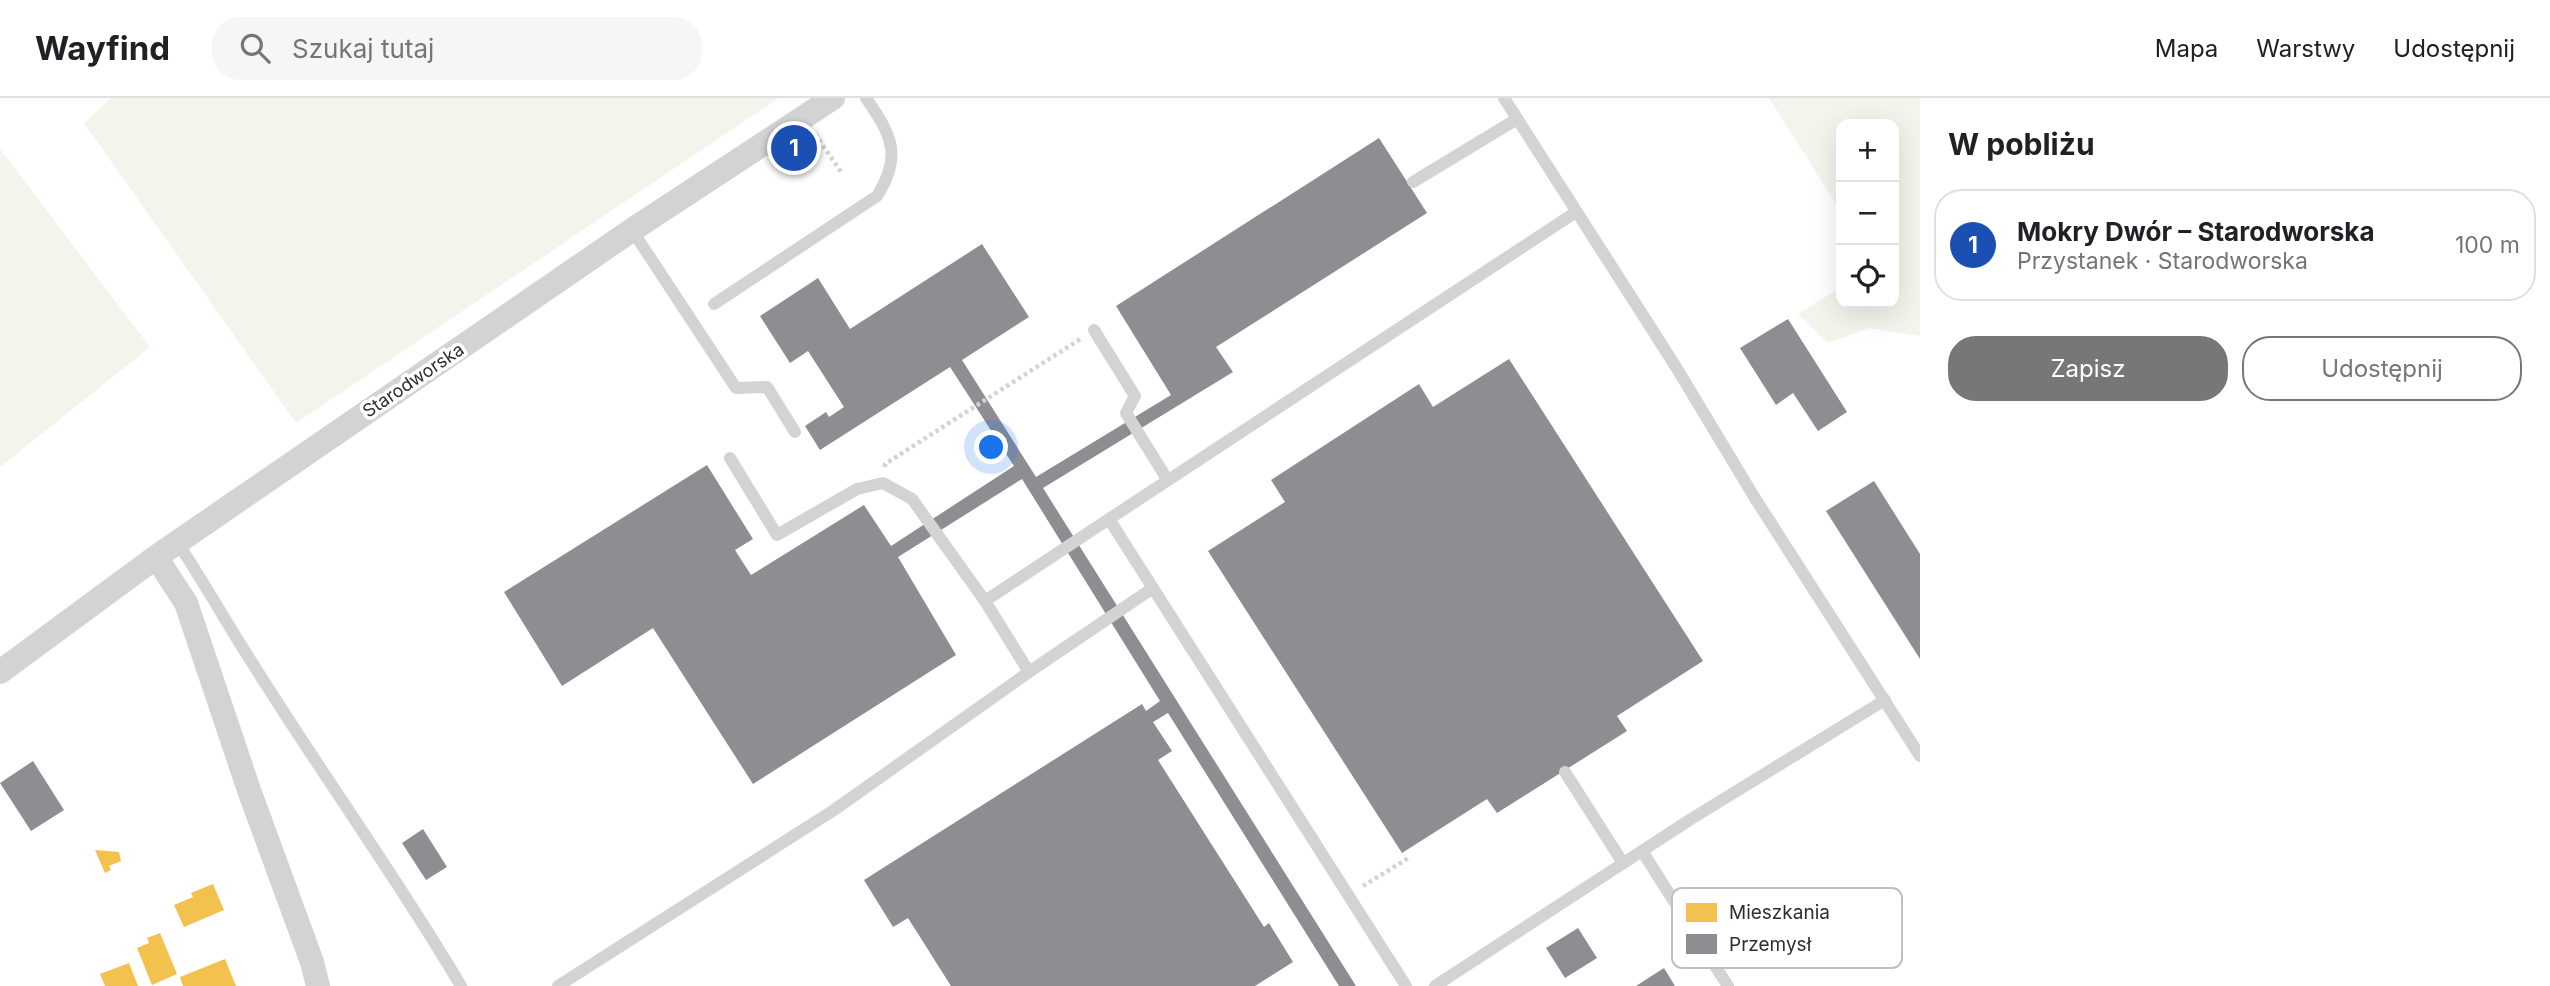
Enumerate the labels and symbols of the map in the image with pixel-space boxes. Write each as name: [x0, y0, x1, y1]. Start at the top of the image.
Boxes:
pin: 1: [771, 122, 817, 174]
street label: Starodworska: [358, 338, 468, 422]
your location: [974, 430, 1008, 464]
legend: [1672, 888, 1902, 968]
text: Mieszkania: [1729, 901, 1830, 924]
text: Przemysł: [1729, 933, 1812, 956]

